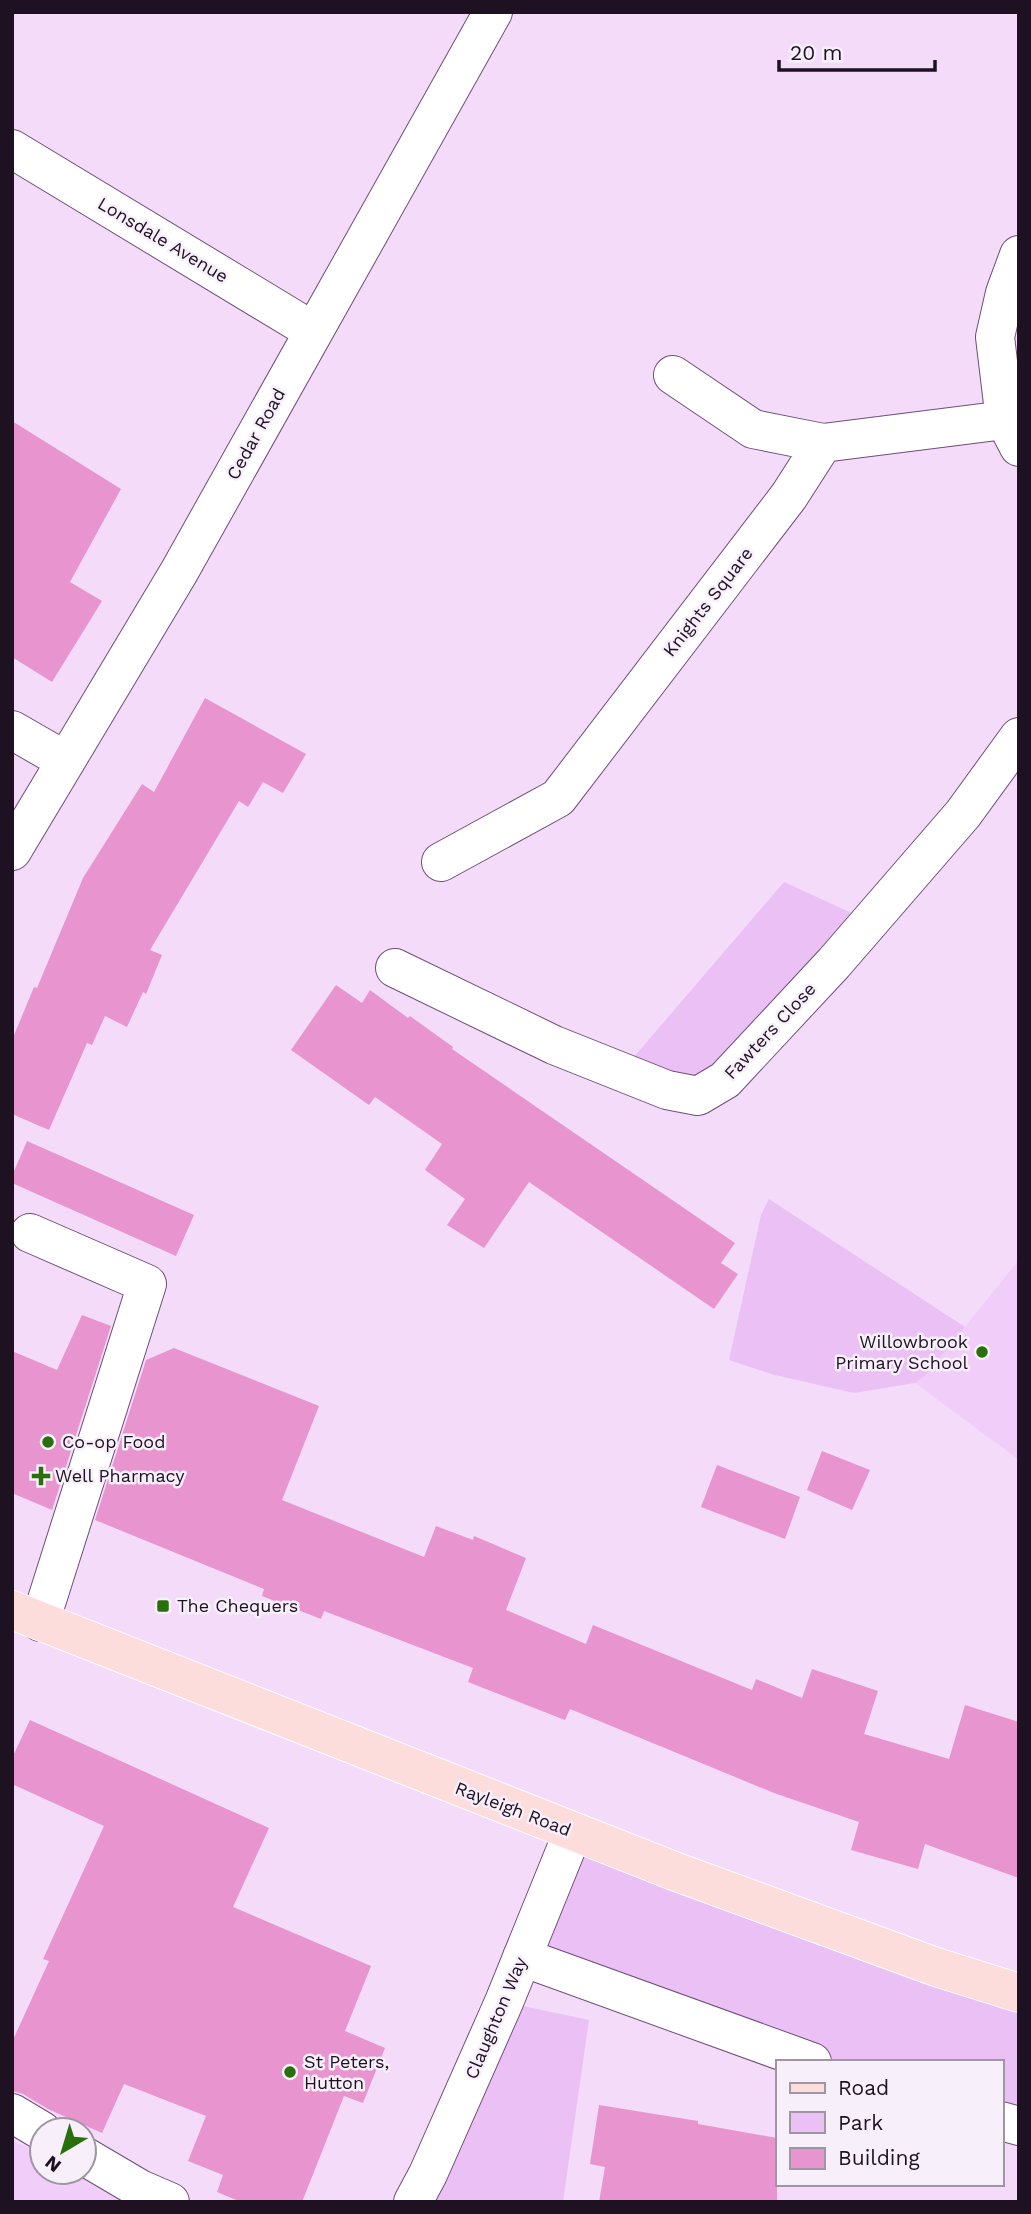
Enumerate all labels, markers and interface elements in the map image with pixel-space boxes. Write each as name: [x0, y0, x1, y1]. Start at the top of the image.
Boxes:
scale bar: [779, 28, 935, 72]
text: 20 m: [790, 40, 842, 65]
street label: Lonsdale Avenue: [94, 192, 232, 287]
street label: Cedar Road: [222, 384, 289, 483]
street label: Knights Square: [658, 543, 757, 661]
street label: Fawters Close: [720, 978, 820, 1083]
place label: Willowbrook Primary School: [835, 1331, 968, 1373]
marker: Willowbrook Primary School: [974, 1344, 990, 1360]
place label: Co-op Food: [62, 1431, 165, 1452]
marker: Co-op Food: [40, 1434, 56, 1450]
place label: Well Pharmacy: [55, 1465, 185, 1486]
marker: Well Pharmacy: [33, 1468, 49, 1484]
place label: The Chequers: [177, 1595, 298, 1616]
marker: The Chequers: [155, 1598, 171, 1614]
street label: Rayleigh Road: [452, 1777, 574, 1840]
street label: Claughton Way: [460, 1953, 531, 2082]
place label: St Peters, Hutton: [304, 2051, 389, 2093]
legend: [776, 2060, 1003, 2186]
marker: St Peters, Hutton: [282, 2064, 298, 2080]
text: Road: [838, 2075, 889, 2100]
text: Park: [838, 2110, 883, 2135]
north arrow: [28, 2116, 98, 2186]
text: Building: [838, 2145, 920, 2170]
text: N: [40, 2151, 65, 2177]

